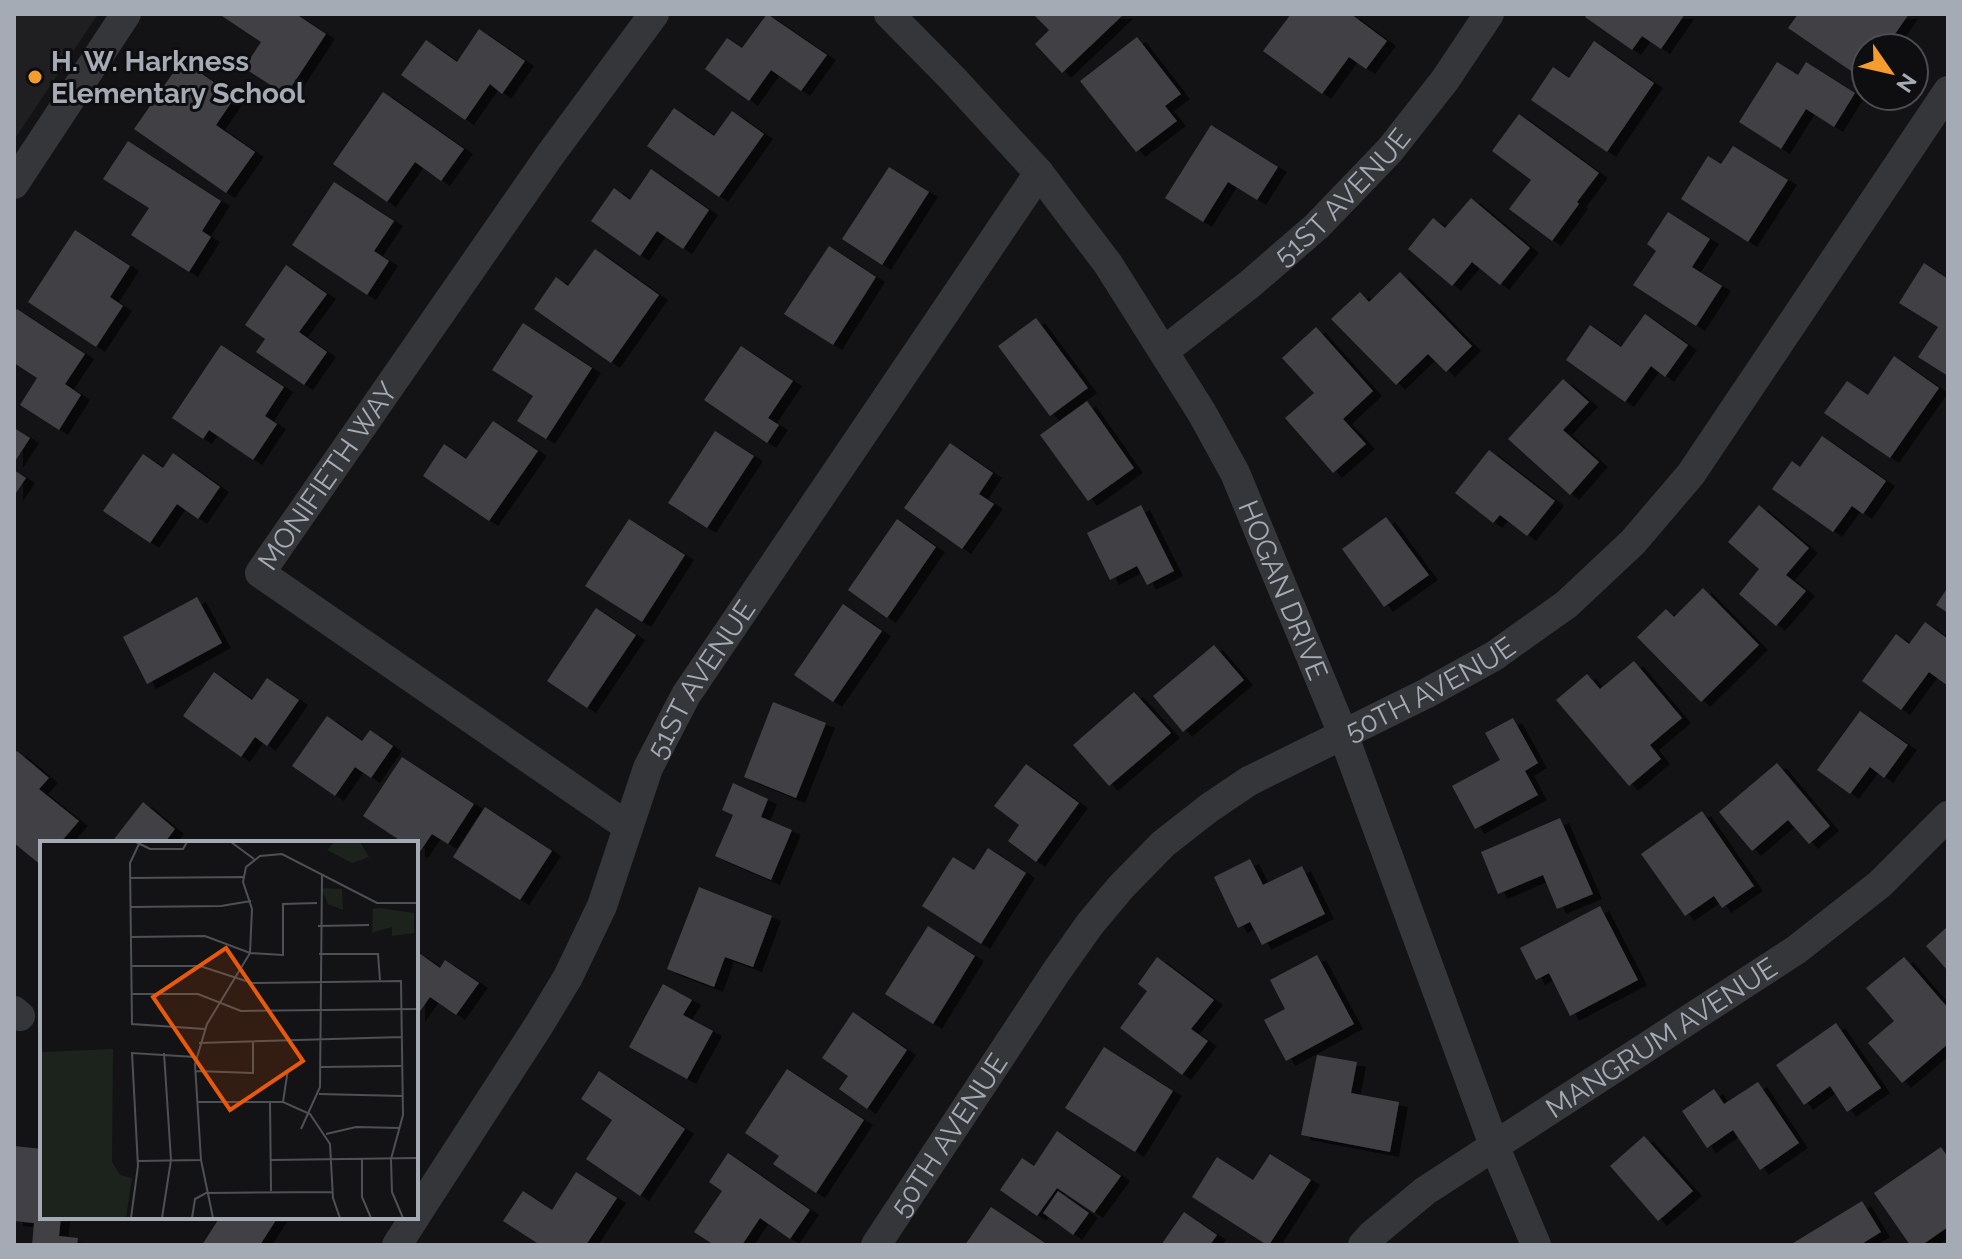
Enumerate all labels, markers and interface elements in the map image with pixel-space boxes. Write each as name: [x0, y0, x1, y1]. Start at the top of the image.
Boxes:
north arrow: [1850, 32, 1930, 112]
place label: H. W. Harkness Elementary School: [51, 45, 305, 110]
marker: H. W. Harkness Elementary School: [26, 68, 44, 86]
text: N: [1891, 69, 1922, 97]
street label: 51ST AVENUE: [1268, 122, 1418, 273]
street label: MONIFIETH WAY: [251, 376, 404, 576]
street label: HOGAN DRIVE: [1231, 496, 1335, 685]
street label: 51ST AVENUE: [640, 594, 762, 764]
street label: 50TH AVENUE: [1340, 630, 1522, 748]
inset map: [40, 841, 418, 1219]
street label: MANGRUM AVENUE: [1540, 951, 1783, 1125]
street label: 50TH AVENUE: [884, 1048, 1015, 1223]

